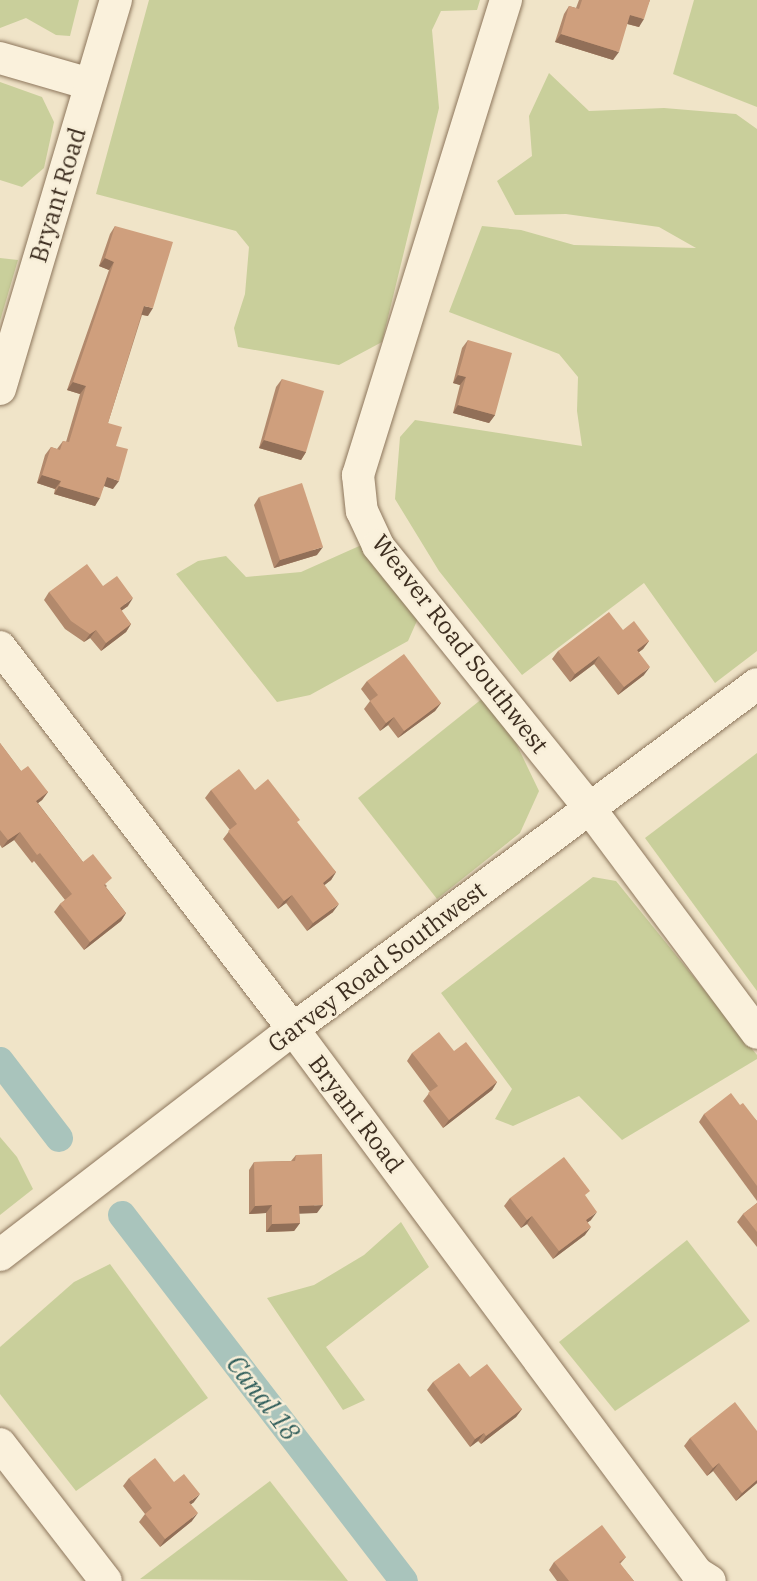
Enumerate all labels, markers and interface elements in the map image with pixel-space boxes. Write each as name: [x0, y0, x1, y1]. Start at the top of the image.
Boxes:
street label: Bryant Road: [24, 124, 92, 266]
street label: Weaver Road Southwest: [366, 529, 554, 759]
street label: Garvey Road Southwest: [262, 876, 492, 1058]
street label: Bryant Road: [302, 1050, 410, 1178]
water label: Canal 18: [220, 1349, 306, 1447]

